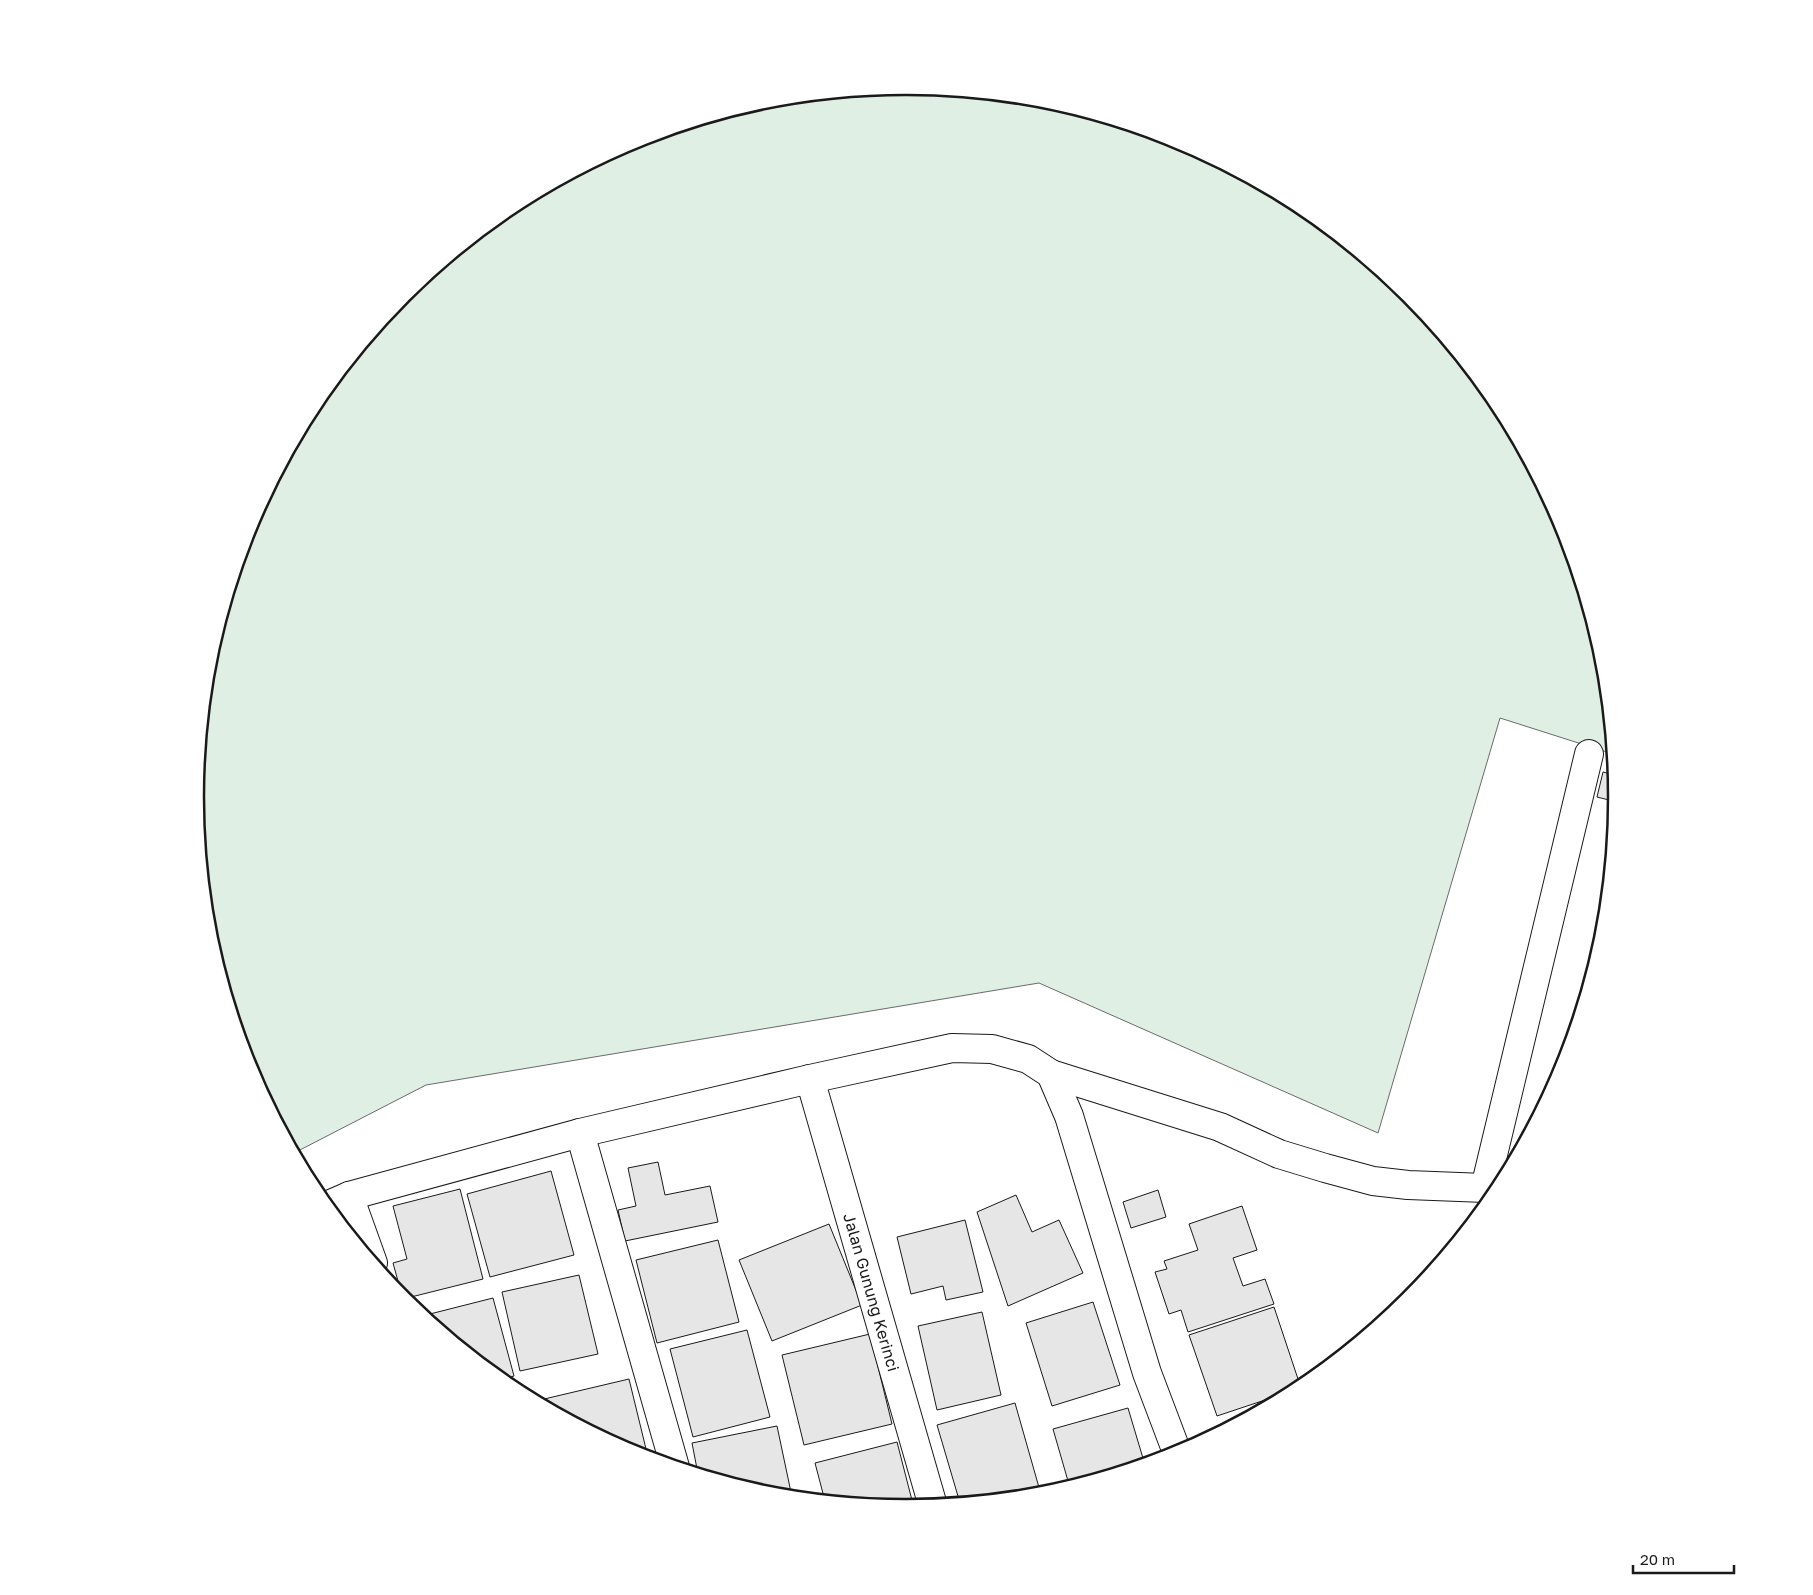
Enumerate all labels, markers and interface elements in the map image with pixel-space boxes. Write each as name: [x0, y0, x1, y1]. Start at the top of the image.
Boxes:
street label: Jalan Gunung Kerinci: [839, 1211, 904, 1374]
scale bar: [1633, 1542, 1734, 1574]
text: 20 m: [1640, 1550, 1675, 1568]

